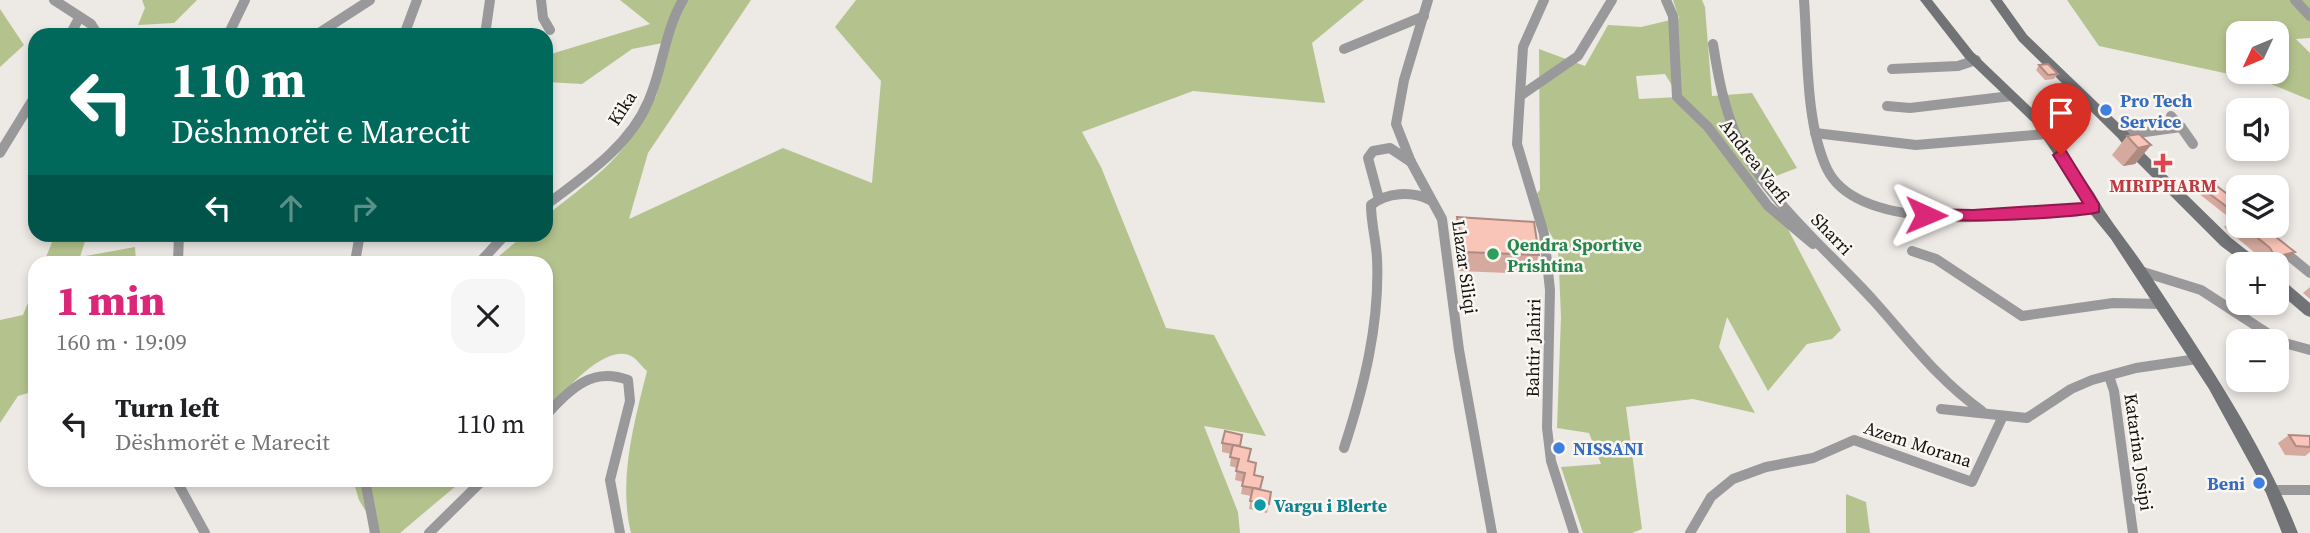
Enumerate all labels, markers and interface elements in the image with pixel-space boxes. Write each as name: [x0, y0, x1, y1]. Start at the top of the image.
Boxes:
north arrow: [2226, 21, 2289, 84]
map controls: [2226, 21, 2289, 392]
text: 110 m: [171, 46, 306, 113]
icon: left: [56, 56, 147, 147]
pin: [2031, 83, 2091, 155]
street label: Kika: [602, 85, 643, 130]
place label: Pro Tech Service: [2120, 88, 2192, 134]
icon: arrive: [2042, 94, 2080, 132]
button: sound: [2226, 98, 2289, 161]
marker: Pro Tech Service: [2098, 102, 2114, 118]
text: Dëshmorët e Marecit: [171, 110, 470, 154]
street label: Andrea Varfi: [1714, 114, 1796, 208]
marker: MIRIPHARM: [2155, 155, 2171, 171]
place label: MIRIPHARM: [2109, 173, 2217, 198]
button: layers: [2226, 175, 2289, 238]
position arrow: [1889, 178, 1963, 252]
icon: left: [199, 189, 237, 227]
icon: ahead: [272, 189, 310, 227]
icon: right: [345, 189, 383, 227]
street label: Sharri: [1806, 208, 1858, 260]
street label: Llazar Siliqi: [1446, 218, 1484, 316]
place label: Qendra Sportive Prishtina: [1507, 232, 1642, 278]
marker: Qendra Sportive Prishtina: [1485, 246, 1501, 262]
button: +: [2226, 252, 2289, 315]
text: 1 min: [56, 271, 166, 329]
button: close: [451, 279, 525, 353]
street label: Bahtir Jahiri: [1520, 298, 1546, 398]
text: 160 m · 19:09: [56, 326, 187, 358]
button: −: [2226, 329, 2289, 392]
text: Turn left: [115, 390, 219, 426]
street label: Katarina Josipi: [2118, 392, 2160, 512]
icon: left: [56, 405, 94, 443]
text: 110 m: [457, 406, 525, 442]
street label: Azem Morana: [1861, 415, 1976, 473]
text: Dëshmorët e Marecit: [115, 426, 330, 458]
place label: NISSANI: [1573, 436, 1644, 461]
marker: NISSANI: [1551, 440, 1567, 456]
place label: Beni: [2207, 471, 2245, 496]
marker: Beni: [2251, 475, 2267, 491]
place label: Vargu i Blerte: [1274, 493, 1387, 518]
marker: Vargu i Blerte: [1252, 497, 1268, 513]

